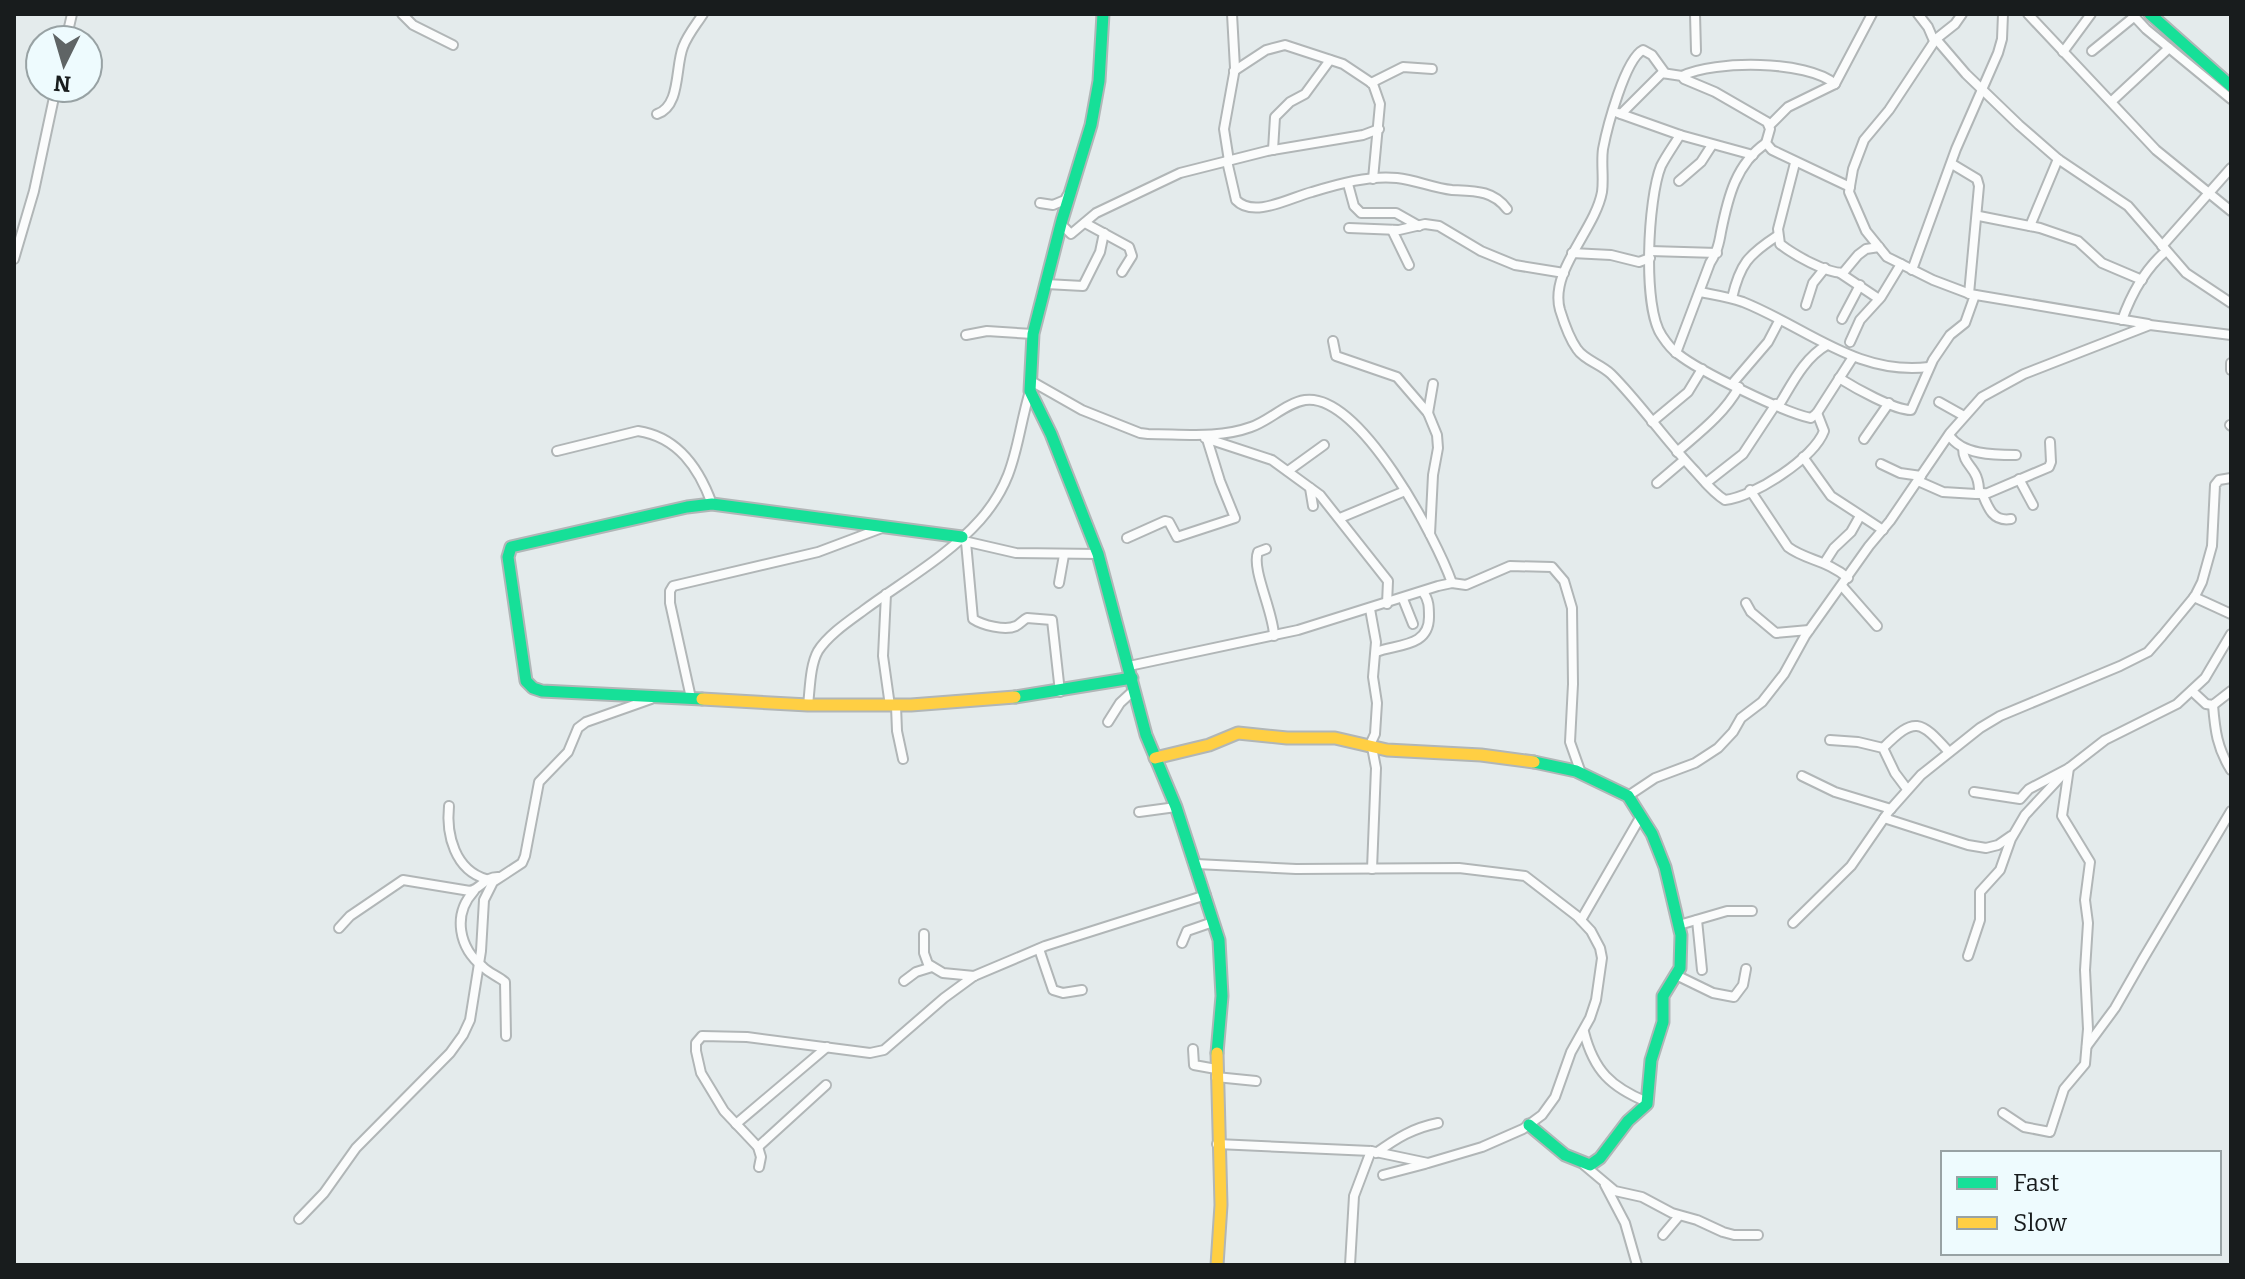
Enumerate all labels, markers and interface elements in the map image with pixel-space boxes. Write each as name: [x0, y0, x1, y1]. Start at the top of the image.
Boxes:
north arrow: [24, 24, 104, 104]
text: N: [53, 69, 72, 98]
legend: [1941, 1151, 2221, 1255]
text: Fast: [2013, 1169, 2059, 1197]
text: Slow: [2013, 1209, 2068, 1237]

